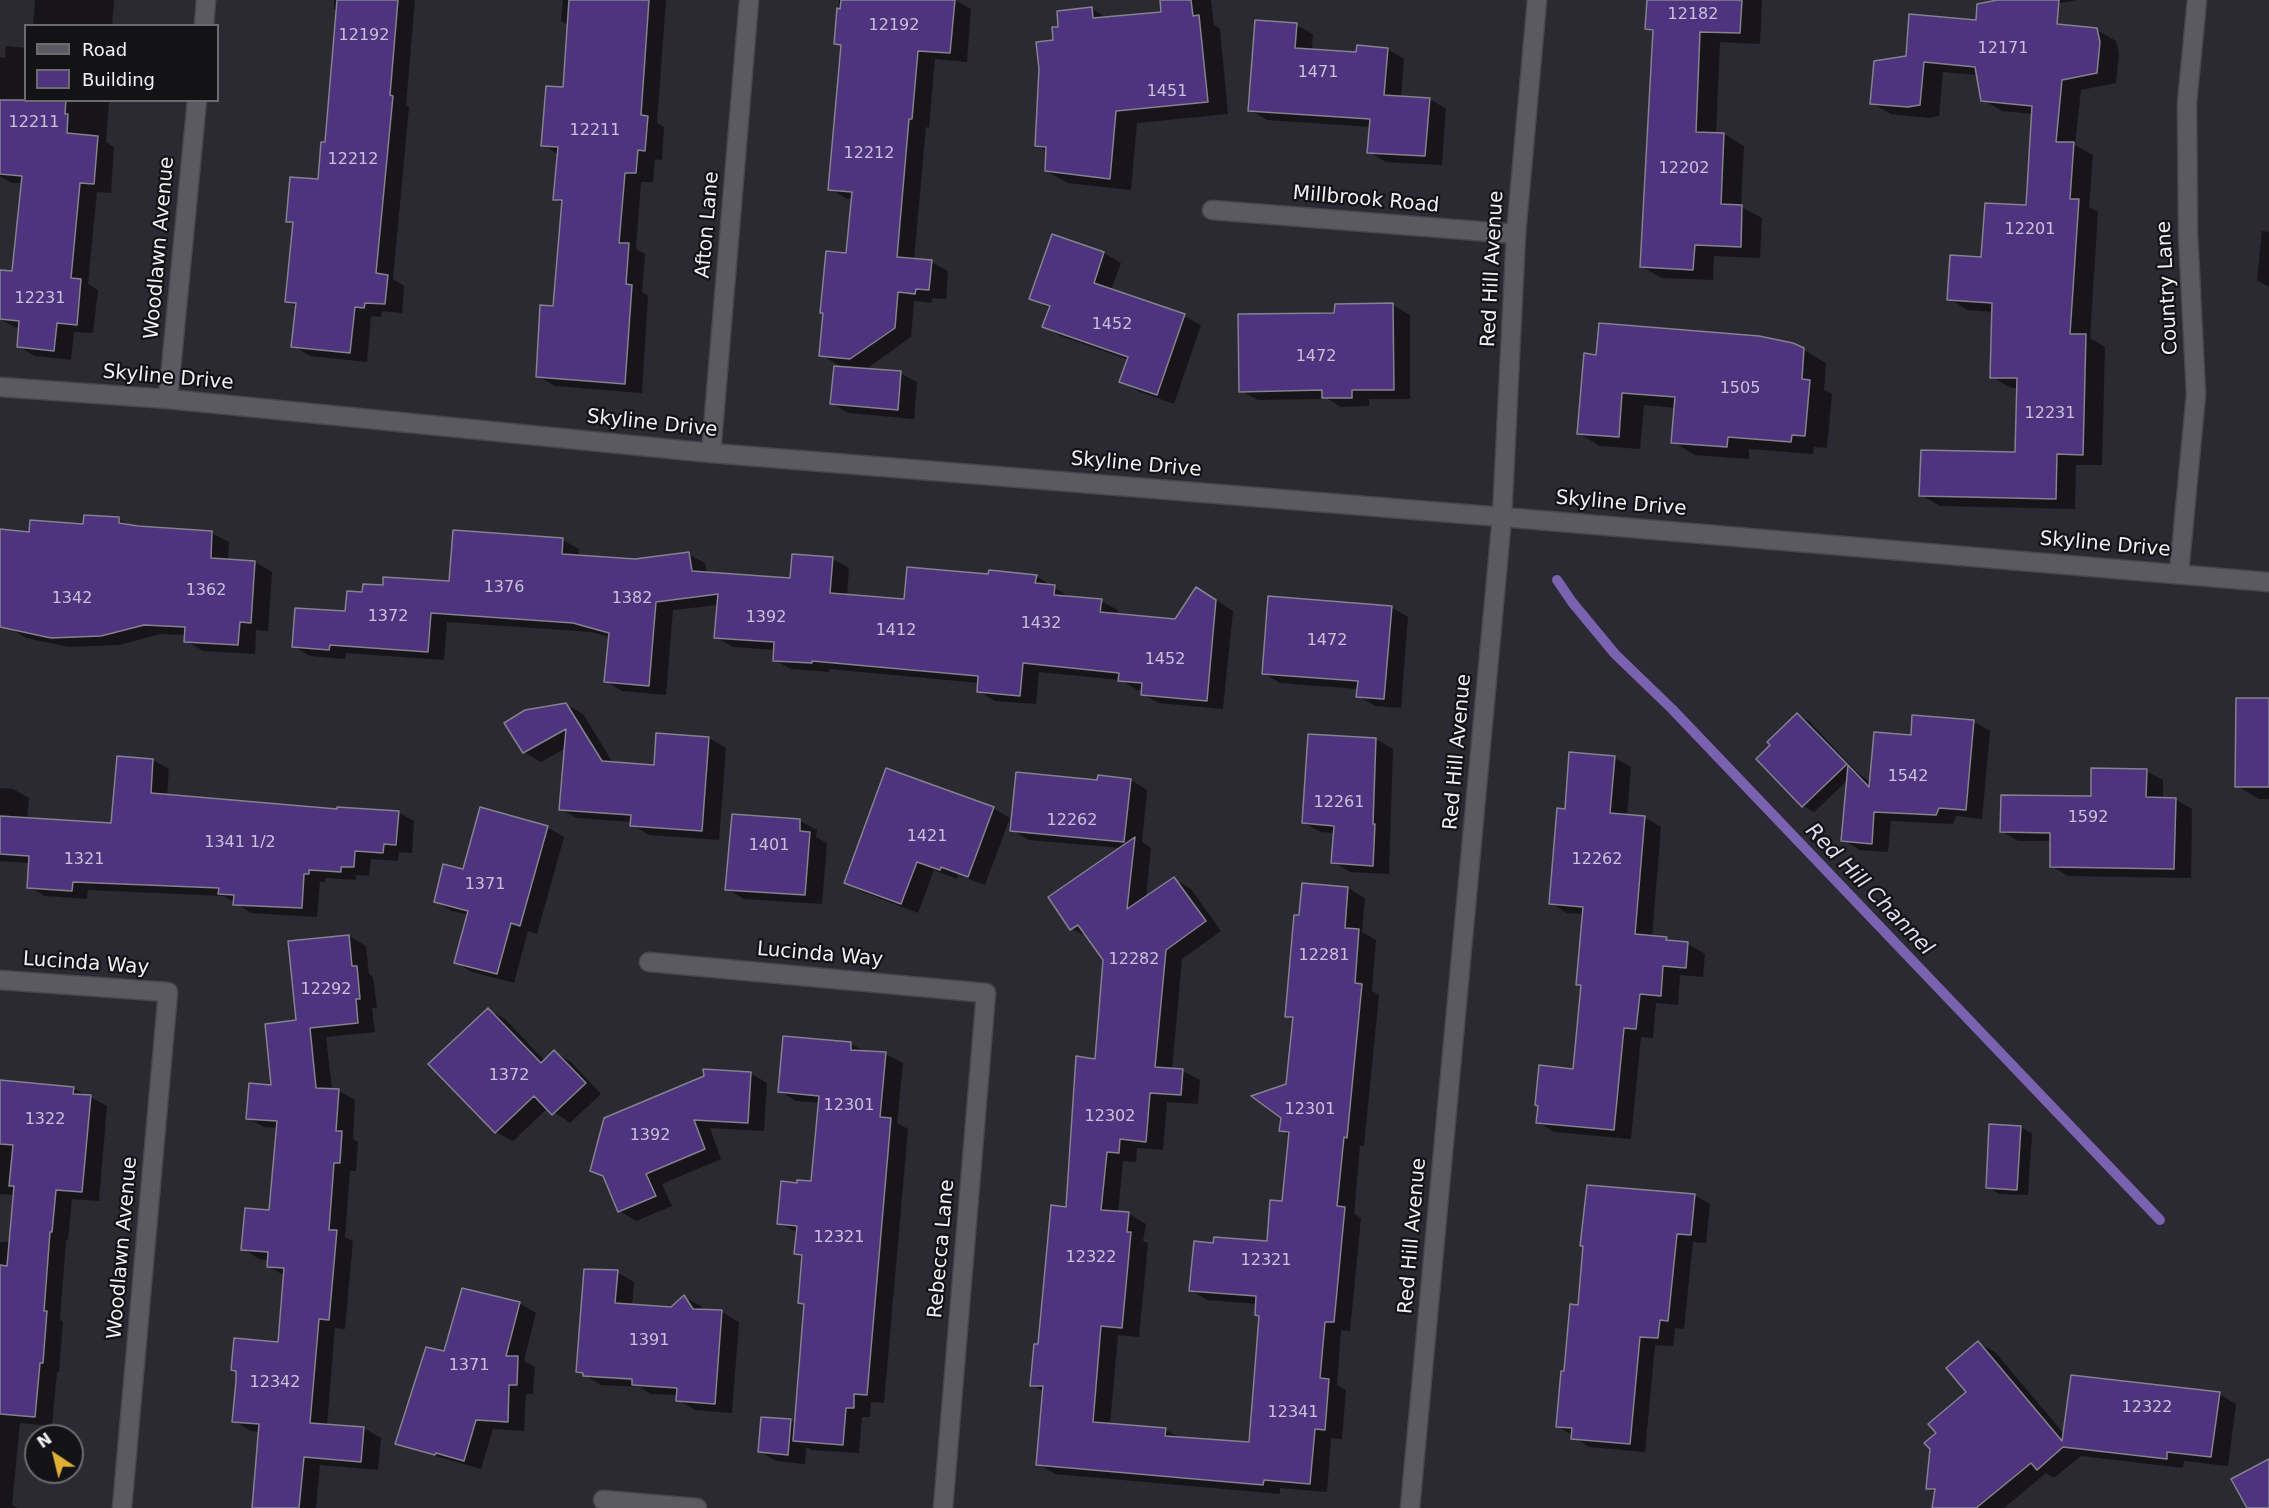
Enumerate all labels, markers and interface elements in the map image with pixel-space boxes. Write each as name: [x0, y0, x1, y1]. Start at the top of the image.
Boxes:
house number: 12182: [1668, 5, 1718, 25]
house number: 12192: [869, 16, 919, 36]
legend: [24, 24, 219, 102]
house number: 12192: [339, 26, 389, 46]
text: Road: [82, 39, 127, 60]
house number: 12171: [1978, 39, 2028, 59]
house number: 1471: [1298, 63, 1338, 83]
text: Building: [82, 69, 155, 90]
house number: 1451: [1147, 82, 1187, 102]
house number: 12211: [9, 113, 59, 133]
house number: 12211: [570, 121, 620, 141]
house number: 12212: [844, 144, 894, 164]
house number: 12212: [328, 150, 378, 170]
street label: Woodlawn Avenue: [140, 156, 180, 340]
house number: 12202: [1659, 159, 1709, 179]
street label: Afton Lane: [691, 171, 725, 279]
street label: Millbrook Road: [1292, 182, 1440, 218]
street label: Red Hill Avenue: [1477, 190, 1509, 348]
house number: 12201: [2005, 220, 2055, 240]
street label: Country Lane: [2153, 220, 2183, 356]
house number: 12231: [15, 289, 65, 309]
house number: 1452: [1092, 315, 1132, 335]
house number: 1472: [1296, 347, 1336, 367]
street label: Skyline Drive: [102, 360, 234, 396]
house number: 1505: [1720, 379, 1760, 399]
house number: 12231: [2025, 404, 2075, 424]
street label: Skyline Drive: [586, 405, 718, 443]
street label: Skyline Drive: [1070, 447, 1202, 483]
street label: Skyline Drive: [1555, 486, 1687, 522]
street label: Skyline Drive: [2039, 527, 2171, 563]
house number: 1376: [484, 578, 524, 598]
house number: 1362: [186, 581, 226, 601]
house number: 1342: [52, 589, 92, 609]
house number: 1382: [612, 589, 652, 609]
house number: 1372: [368, 607, 408, 627]
house number: 1392: [746, 608, 786, 628]
house number: 1432: [1021, 614, 1061, 634]
house number: 1412: [876, 621, 916, 641]
house number: 1472: [1307, 631, 1347, 651]
house number: 1452: [1145, 650, 1185, 670]
street label: Red Hill Avenue: [1439, 673, 1477, 831]
house number: 1542: [1888, 767, 1928, 787]
house number: 12261: [1314, 793, 1364, 813]
house number: 1592: [2068, 808, 2108, 828]
house number: 12262: [1047, 811, 1097, 831]
water label: Red Hill Channel: [1800, 819, 1938, 961]
house number: 1421: [907, 827, 947, 847]
house number: 1341 1/2: [204, 833, 276, 853]
house number: 1401: [749, 836, 789, 856]
house number: 1321: [64, 850, 104, 870]
house number: 12262: [1572, 850, 1622, 870]
house number: 1371: [465, 875, 505, 895]
street label: Lucinda Way: [756, 938, 884, 972]
house number: 12281: [1299, 946, 1349, 966]
street label: Lucinda Way: [22, 948, 150, 980]
house number: 12282: [1109, 950, 1159, 970]
house number: 12292: [301, 980, 351, 1000]
house number: 1372: [489, 1066, 529, 1086]
house number: 12301: [824, 1096, 874, 1116]
house number: 12301: [1285, 1100, 1335, 1120]
house number: 12302: [1085, 1107, 1135, 1127]
house number: 1322: [25, 1110, 65, 1130]
house number: 1392: [630, 1126, 670, 1146]
street label: Woodlawn Avenue: [103, 1156, 143, 1340]
street label: Red Hill Avenue: [1394, 1157, 1432, 1315]
street label: Rebecca Lane: [924, 1179, 960, 1319]
house number: 12321: [814, 1228, 864, 1248]
house number: 12322: [1066, 1248, 1116, 1268]
house number: 12321: [1241, 1251, 1291, 1271]
house number: 1391: [629, 1331, 669, 1351]
house number: 1371: [449, 1356, 489, 1376]
house number: 12342: [250, 1373, 300, 1393]
house number: 12322: [2122, 1398, 2172, 1418]
house number: 12341: [1268, 1403, 1318, 1423]
north arrow: [24, 1424, 84, 1484]
text: N: [34, 1429, 55, 1452]

